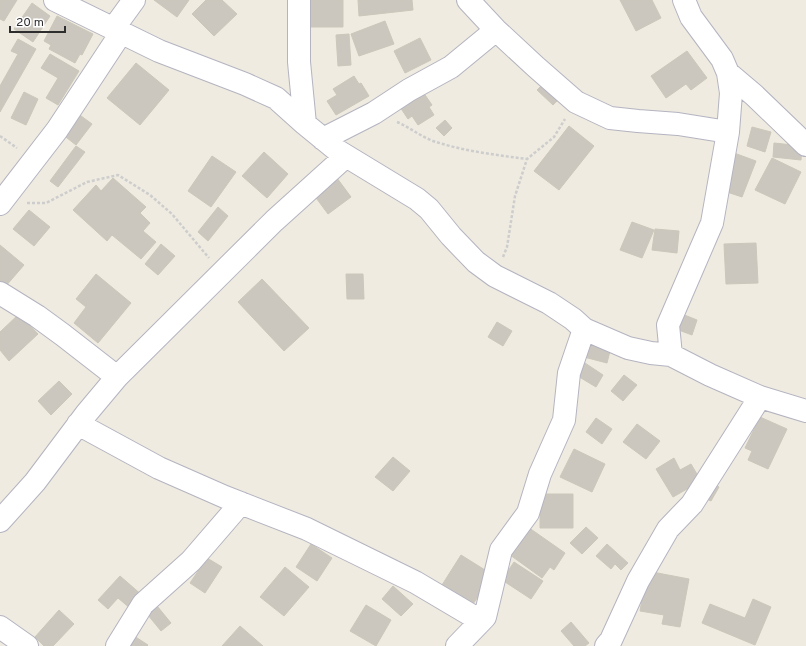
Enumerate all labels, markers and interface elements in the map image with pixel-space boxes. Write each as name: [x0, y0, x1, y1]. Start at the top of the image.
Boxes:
scale bar: [10, 8, 65, 34]
text: 20 m: [16, 15, 44, 31]

